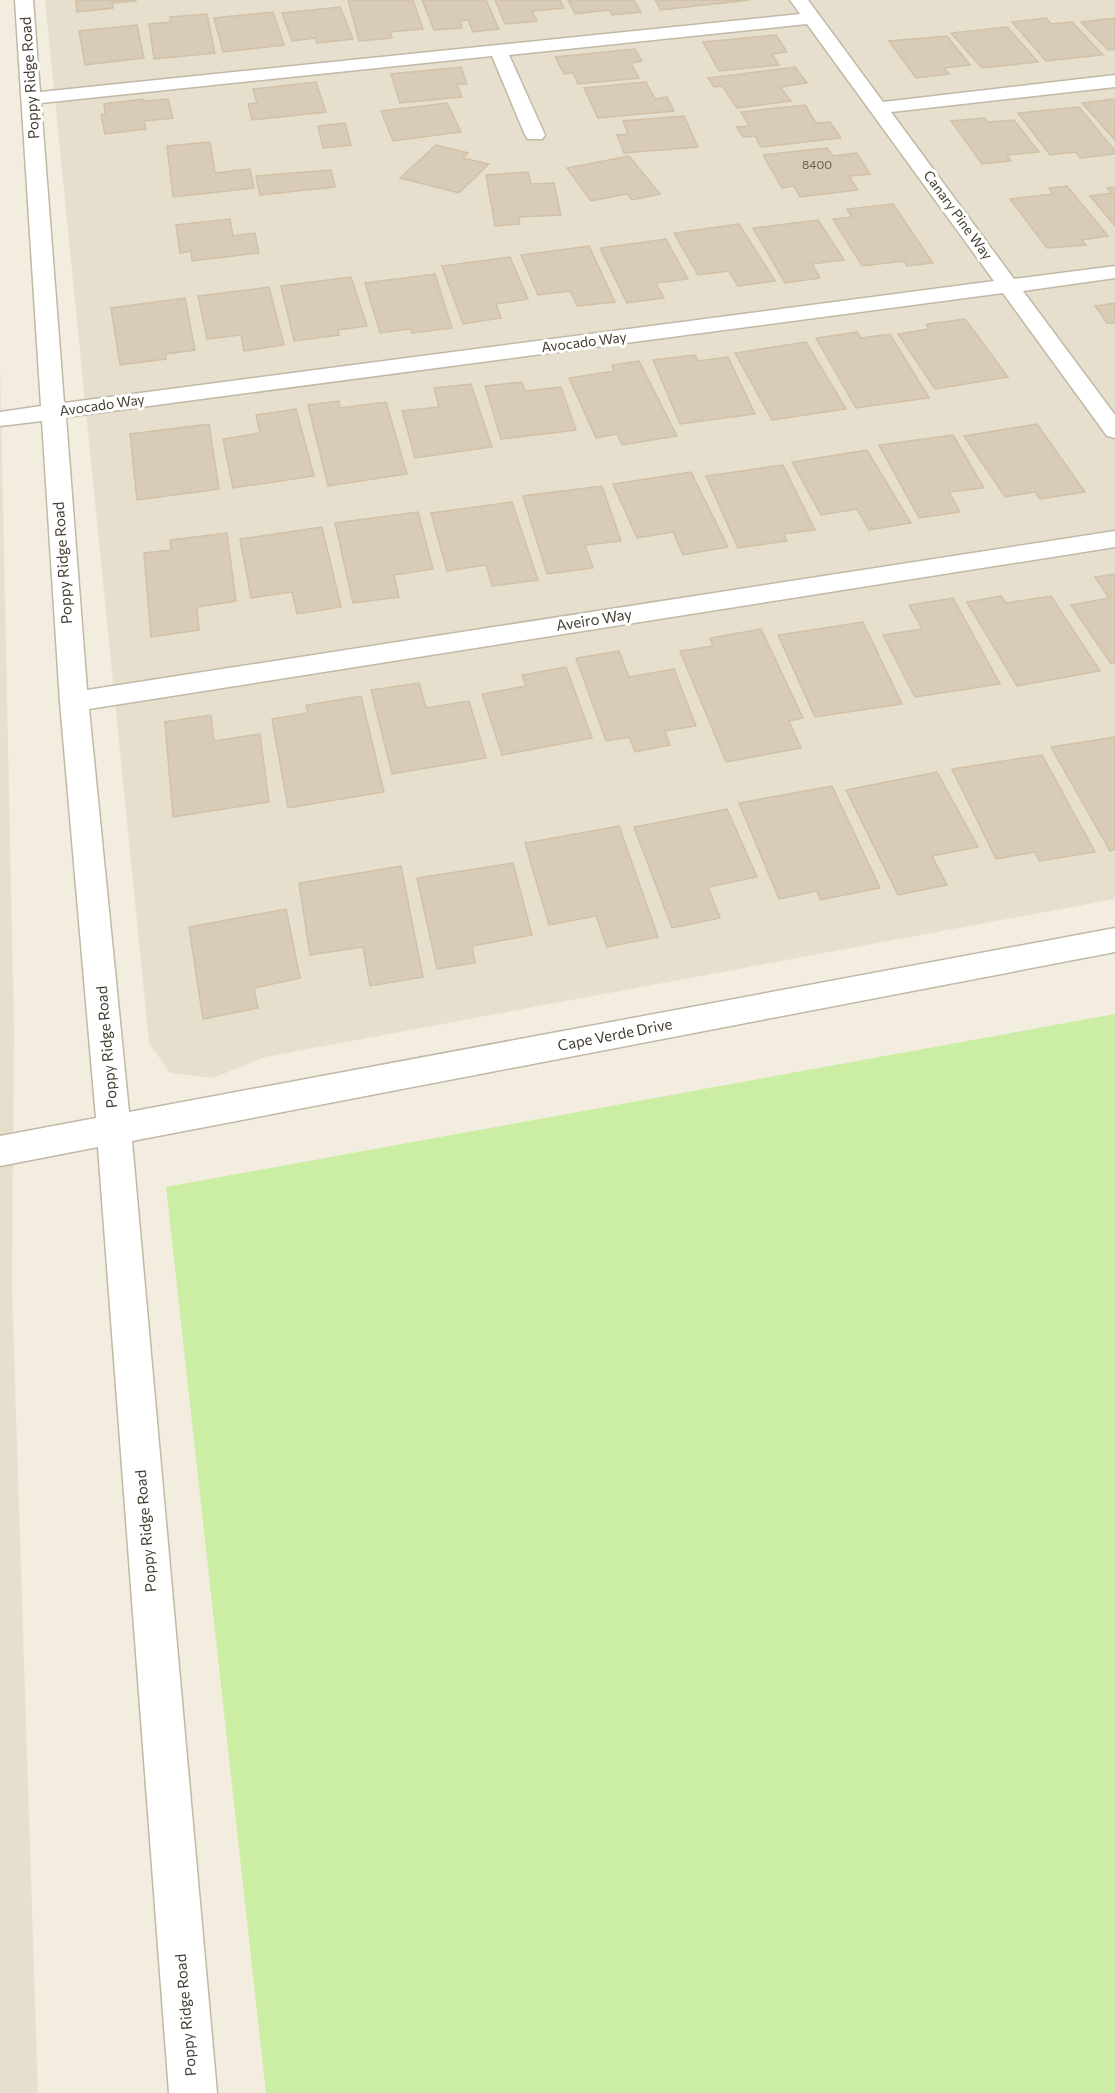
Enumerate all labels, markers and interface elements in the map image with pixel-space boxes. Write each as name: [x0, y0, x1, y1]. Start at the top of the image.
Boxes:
street label: Poppy Ridge Road: [16, 16, 42, 140]
house number: 8400: [802, 157, 832, 171]
street label: Canary Pine Way: [920, 167, 996, 263]
street label: Avocado Way: [540, 328, 628, 355]
street label: Avocado Way: [58, 390, 146, 419]
street label: Poppy Ridge Road: [49, 501, 75, 625]
street label: Aveiro Way: [555, 604, 633, 634]
street label: Poppy Ridge Road: [92, 985, 120, 1109]
street label: Cape Verde Drive: [556, 1014, 674, 1054]
street label: Poppy Ridge Road: [131, 1469, 159, 1593]
street label: Poppy Ridge Road: [171, 1953, 199, 2077]

